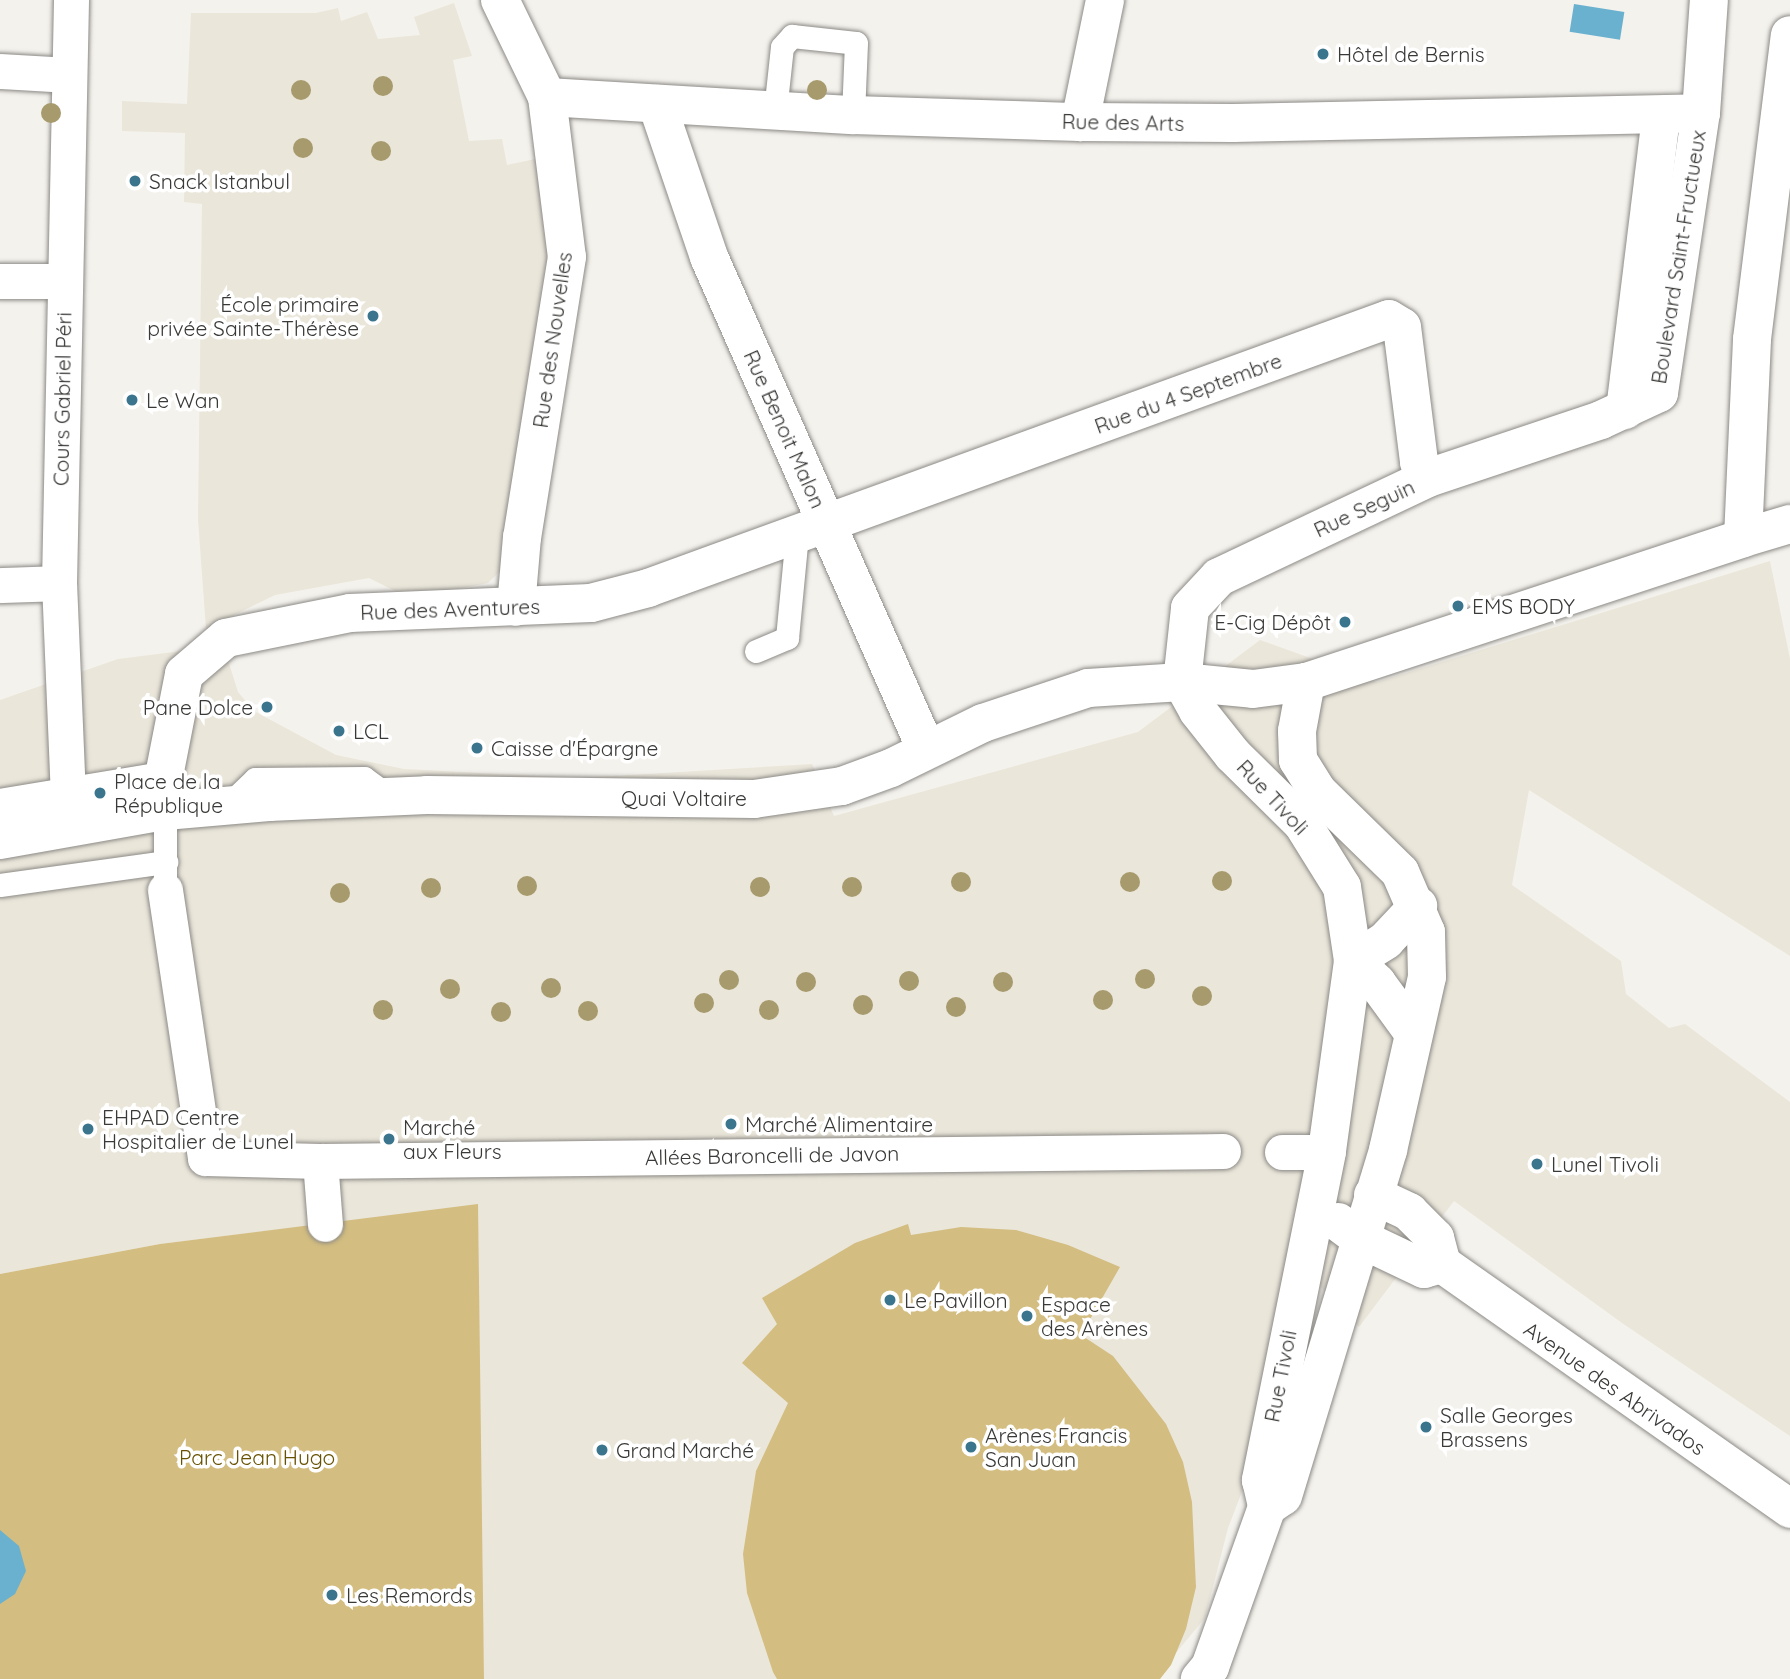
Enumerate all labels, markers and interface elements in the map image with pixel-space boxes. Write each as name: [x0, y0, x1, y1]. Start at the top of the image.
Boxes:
place label: Hôtel de Bernis: [1337, 41, 1485, 67]
marker: Hôtel de Bernis: [1315, 46, 1331, 62]
street label: Rue des Arts: [1061, 108, 1185, 136]
street label: Boulevard Saint-Fructueux: [1645, 128, 1711, 386]
place label: Snack Istanbul: [149, 168, 290, 194]
marker: Snack Istanbul: [127, 173, 143, 189]
street label: Rue des Nouvelles: [527, 250, 577, 430]
place label: École primaire privée Sainte-Thérèse: [147, 291, 359, 341]
marker: École primaire privée Sainte-Thérèse: [365, 308, 381, 324]
street label: Cours Gabriel Péri: [48, 312, 76, 486]
street label: Rue Benoit Malon: [739, 346, 831, 512]
street label: Rue du 4 Septembre: [1091, 347, 1285, 439]
place label: Le Wan: [146, 387, 220, 413]
marker: Le Wan: [124, 392, 140, 408]
street label: Rue Seguin: [1310, 474, 1418, 542]
street label: Rue des Aventures: [360, 593, 540, 625]
place label: EMS BODY: [1472, 593, 1575, 619]
marker: EMS BODY: [1450, 598, 1466, 614]
place label: E-Cig Dépôt: [1214, 609, 1331, 635]
marker: E-Cig Dépôt: [1337, 614, 1353, 630]
place label: Pane Dolce: [143, 694, 253, 720]
marker: Pane Dolce: [259, 699, 275, 715]
place label: LCL: [353, 718, 389, 744]
marker: LCL: [331, 723, 347, 739]
place label: Caisse d'Épargne: [491, 735, 658, 761]
marker: Caisse d'Épargne: [469, 740, 485, 756]
street label: Rue Tivoli: [1232, 754, 1314, 840]
place label: Place de la République: [114, 768, 223, 818]
marker: Place de la République: [92, 785, 108, 801]
street label: Quai Voltaire: [621, 785, 747, 811]
place label: EHPAD Centre Hospitalier de Lunel: [102, 1104, 294, 1154]
place label: Marché Alimentaire: [745, 1111, 933, 1137]
place label: Marché aux Fleurs: [403, 1114, 502, 1164]
marker: Marché Alimentaire: [723, 1116, 739, 1132]
marker: EHPAD Centre Hospitalier de Lunel: [80, 1121, 96, 1137]
marker: Marché aux Fleurs: [381, 1131, 397, 1147]
street label: Allées Baroncelli de Javon: [645, 1140, 899, 1170]
place label: Lunel Tivoli: [1551, 1151, 1659, 1177]
marker: Lunel Tivoli: [1529, 1156, 1545, 1172]
place label: Le Pavillon: [904, 1287, 1008, 1313]
place label: Espace des Arènes: [1041, 1291, 1148, 1341]
marker: Le Pavillon: [882, 1292, 898, 1308]
marker: Espace des Arènes: [1019, 1308, 1035, 1324]
street label: Avenue des Abrivados: [1519, 1316, 1711, 1460]
street label: Rue Tivoli: [1259, 1328, 1301, 1424]
place label: Salle Georges Brassens: [1440, 1402, 1573, 1452]
marker: Salle Georges Brassens: [1418, 1419, 1434, 1435]
place label: Arènes Francis San Juan: [985, 1422, 1127, 1472]
place label: Grand Marché: [616, 1437, 754, 1463]
marker: Arènes Francis San Juan: [963, 1439, 979, 1455]
marker: Grand Marché: [594, 1442, 610, 1458]
park label: Parc Jean Hugo: [179, 1444, 335, 1470]
place label: Les Remords: [346, 1582, 472, 1608]
marker: Les Remords: [324, 1587, 340, 1603]

